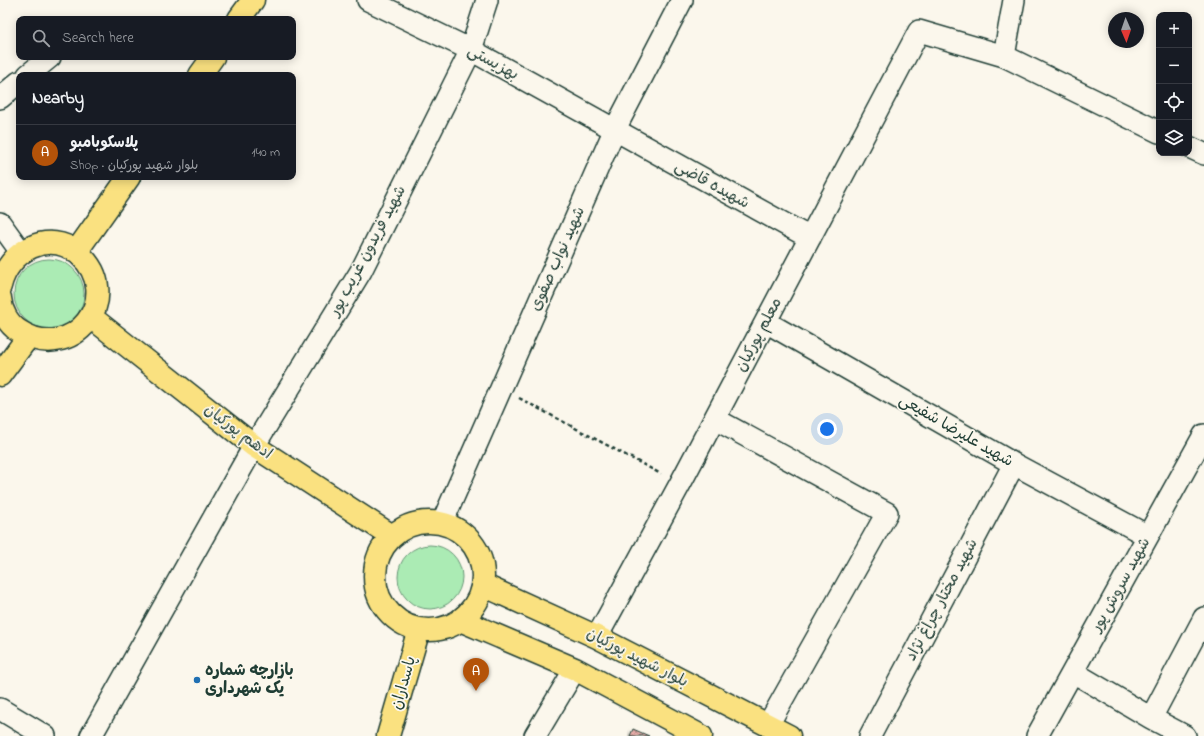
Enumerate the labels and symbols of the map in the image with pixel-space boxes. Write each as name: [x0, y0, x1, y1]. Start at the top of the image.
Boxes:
north arrow: [1108, 12, 1144, 48]
street label: بهزیستی: [463, 39, 523, 87]
street label: شهیده قاضی: [670, 155, 754, 215]
street label: شهید فریدون غریب پور: [322, 181, 413, 323]
street label: شهید نواب صفوی: [524, 203, 592, 315]
street label: معلم پورکیان: [729, 294, 789, 376]
street label: شهید علیرضا شفیعی: [894, 388, 1018, 474]
street label: ادهم پورکیان: [199, 398, 277, 466]
your location: [817, 419, 837, 439]
street label: شهید سروش پور: [1084, 533, 1157, 639]
street label: شهید مختار چراغ نژاد: [900, 534, 984, 666]
street label: بلوار شهید پورکیان: [582, 622, 692, 694]
street label: پاسداران: [385, 653, 423, 713]
pin: A: [463, 658, 489, 691]
place label: بازارچه شماره یک شهرداری: [205, 659, 294, 701]
marker: بازارچه شماره یک شهرداری: [192, 675, 202, 685]

